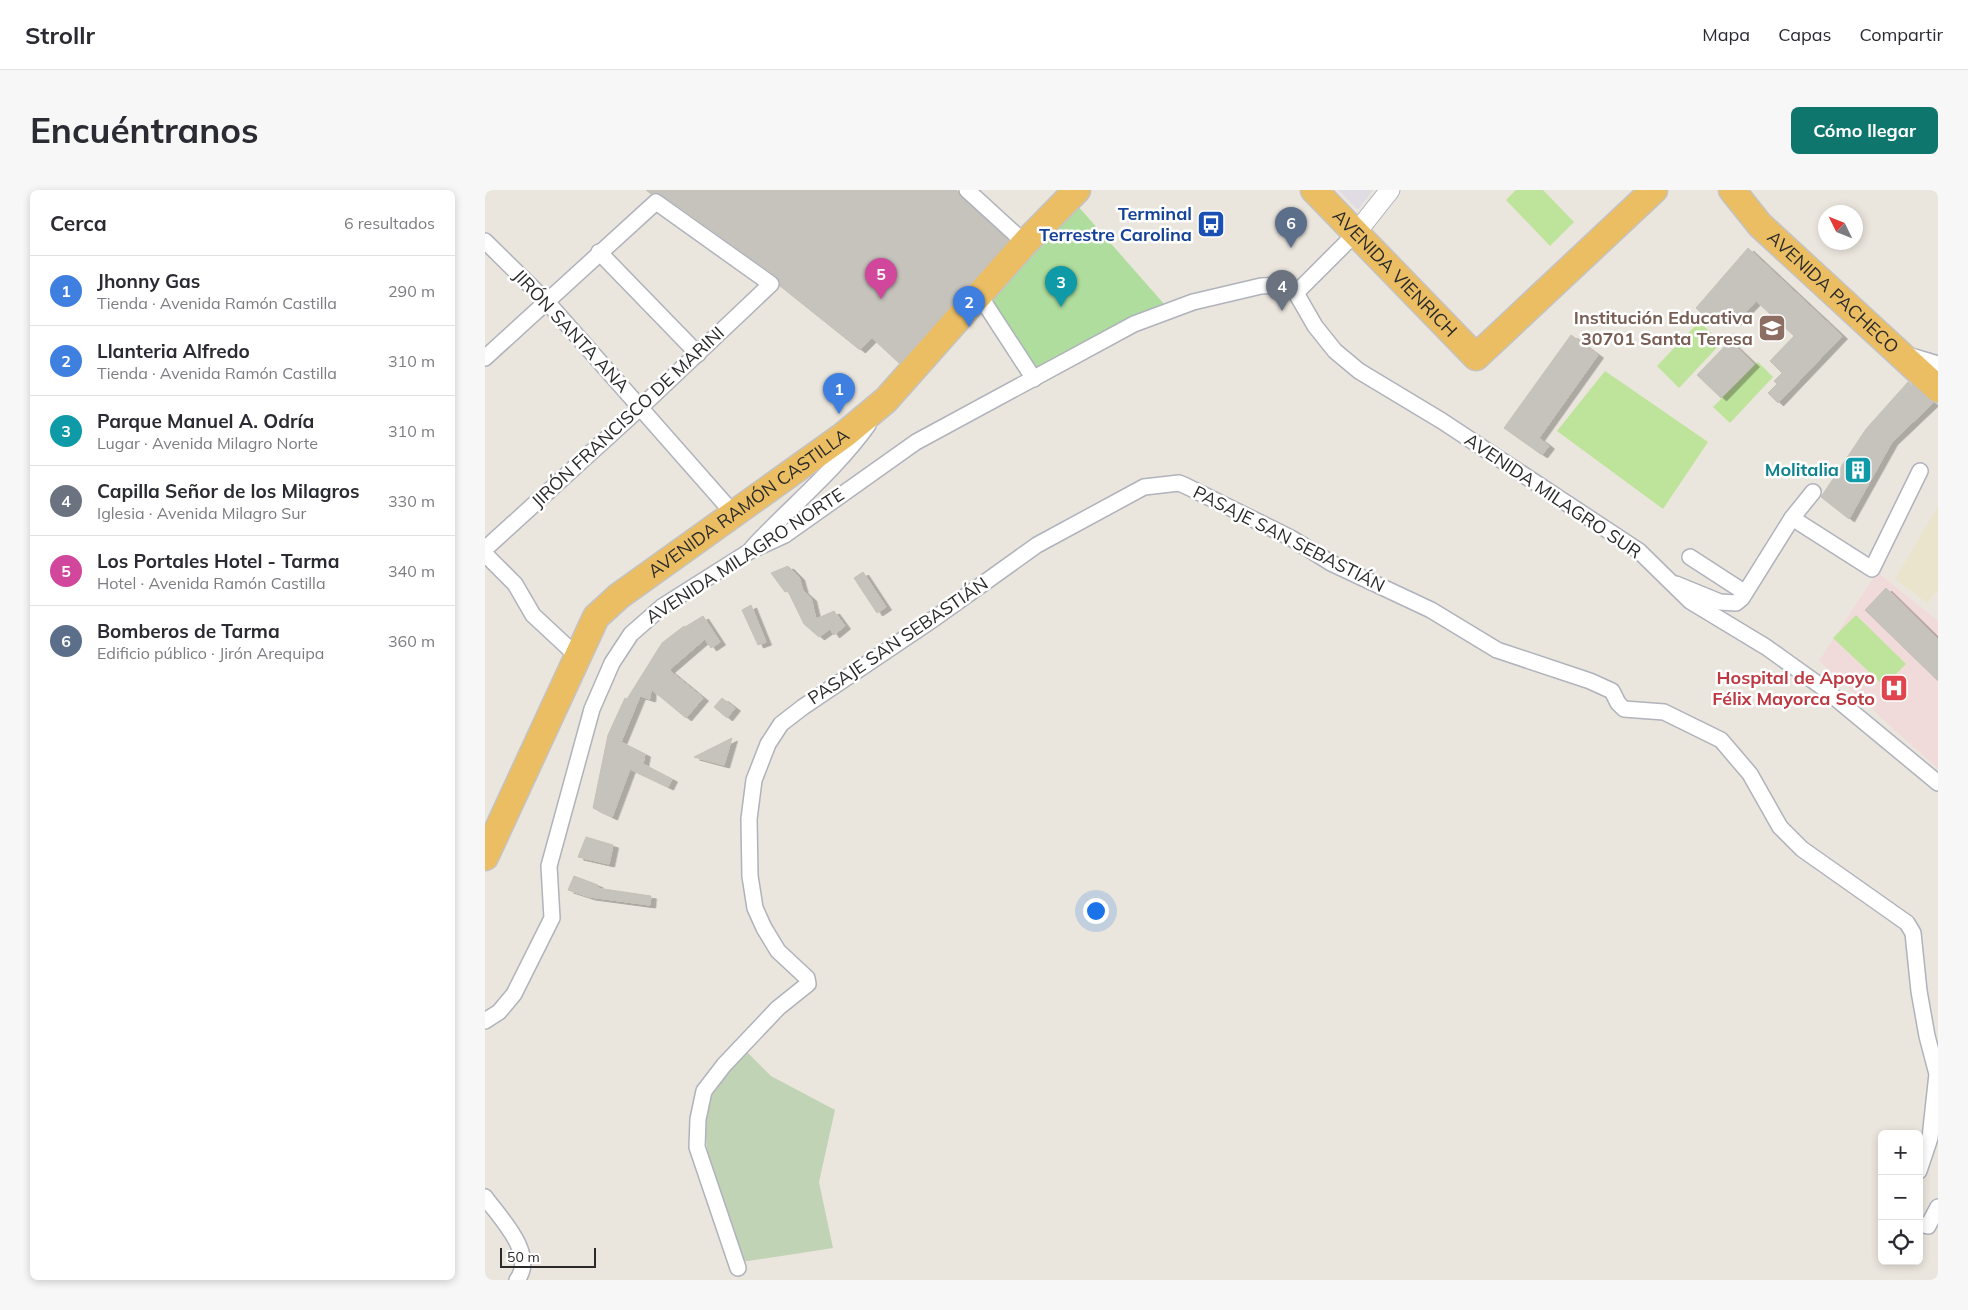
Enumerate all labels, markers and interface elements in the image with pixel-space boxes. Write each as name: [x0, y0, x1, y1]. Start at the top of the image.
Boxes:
text: Strollr: [25, 20, 95, 50]
text: Mapa: [1702, 23, 1750, 46]
text: Capas: [1778, 23, 1832, 46]
text: Compartir: [1860, 23, 1943, 46]
button: Cómo llegar: [1791, 107, 1938, 154]
text: Encuéntranos: [30, 108, 259, 152]
place label: Terminal Terrestre Carolina: [1039, 202, 1192, 246]
street label: AVENIDA VIENRICH: [1328, 204, 1462, 342]
north arrow: [1818, 205, 1863, 250]
pin: 6: [1275, 207, 1307, 248]
bus stop icon: Terminal Terrestre Carolina: [1196, 209, 1226, 239]
text: Cerca: [50, 210, 107, 236]
text: 6 resultados: [344, 213, 435, 233]
street label: AVENIDA PACHECO: [1763, 226, 1904, 358]
pin: 5: [865, 258, 897, 299]
street label: JIRÓN SANTA ANA: [508, 264, 634, 397]
pin: 3: [1045, 266, 1077, 307]
text: Jhonny Gas: [97, 269, 200, 293]
pin: 4: [1266, 270, 1298, 311]
text: 1: [61, 281, 71, 301]
text: 290 m: [388, 281, 435, 301]
pin: 2: [953, 286, 985, 327]
text: Tienda · Avenida Ramón Castilla: [97, 293, 337, 313]
place label: Institución Educativa 30701 Santa Teresa: [1574, 306, 1753, 350]
school or university icon: Institución Educativa 30701 Santa Teresa: [1757, 313, 1787, 343]
street label: JIRÓN FRANCISCO DE MARINI: [526, 321, 729, 512]
text: Llanteria Alfredo: [97, 339, 250, 363]
text: 2: [61, 351, 71, 371]
text: 310 m: [388, 351, 435, 371]
text: Tienda · Avenida Ramón Castilla: [97, 363, 337, 383]
pin: 1: [823, 373, 855, 414]
text: Parque Manuel A. Odría: [97, 409, 314, 433]
text: 3: [61, 421, 71, 441]
text: 310 m: [388, 421, 435, 441]
street label: AVENIDA RAMÓN CASTILLA: [643, 423, 853, 583]
street label: AVENIDA MILAGRO SUR: [1461, 428, 1646, 563]
text: Lugar · Avenida Milagro Norte: [97, 433, 318, 453]
building icon: Molitalia: [1843, 455, 1873, 485]
place label: Molitalia: [1765, 458, 1839, 481]
text: Capilla Señor de los Milagros: [97, 479, 360, 503]
street label: PASAJE SAN SEBASTIÁN: [1189, 480, 1389, 597]
street label: AVENIDA MILAGRO NORTE: [641, 483, 848, 628]
text: 4: [61, 491, 71, 511]
text: 330 m: [388, 491, 435, 511]
text: Iglesia · Avenida Milagro Sur: [97, 503, 306, 523]
text: Los Portales Hotel - Tarma: [97, 549, 339, 573]
text: 5: [61, 561, 71, 581]
text: 340 m: [388, 561, 435, 581]
street label: PASAJE SAN SEBASTIÁN: [803, 572, 992, 709]
text: Hotel · Avenida Ramón Castilla: [97, 573, 326, 593]
text: Bomberos de Tarma: [97, 619, 280, 643]
text: 6: [61, 631, 71, 651]
text: 360 m: [388, 631, 435, 651]
text: Edificio público · Jirón Arequipa: [97, 643, 324, 663]
place label: Hospital de Apoyo Félix Mayorca Soto: [1712, 666, 1875, 710]
hospital icon: Hospital de Apoyo Félix Mayorca Soto: [1879, 673, 1909, 703]
your location: [1083, 898, 1109, 924]
map controls: [1878, 1130, 1923, 1265]
button: +: [1878, 1130, 1923, 1175]
button: −: [1878, 1175, 1923, 1220]
button: locate: [1878, 1220, 1923, 1265]
scale bar: [500, 1245, 596, 1268]
text: 50 m: [507, 1248, 540, 1266]

